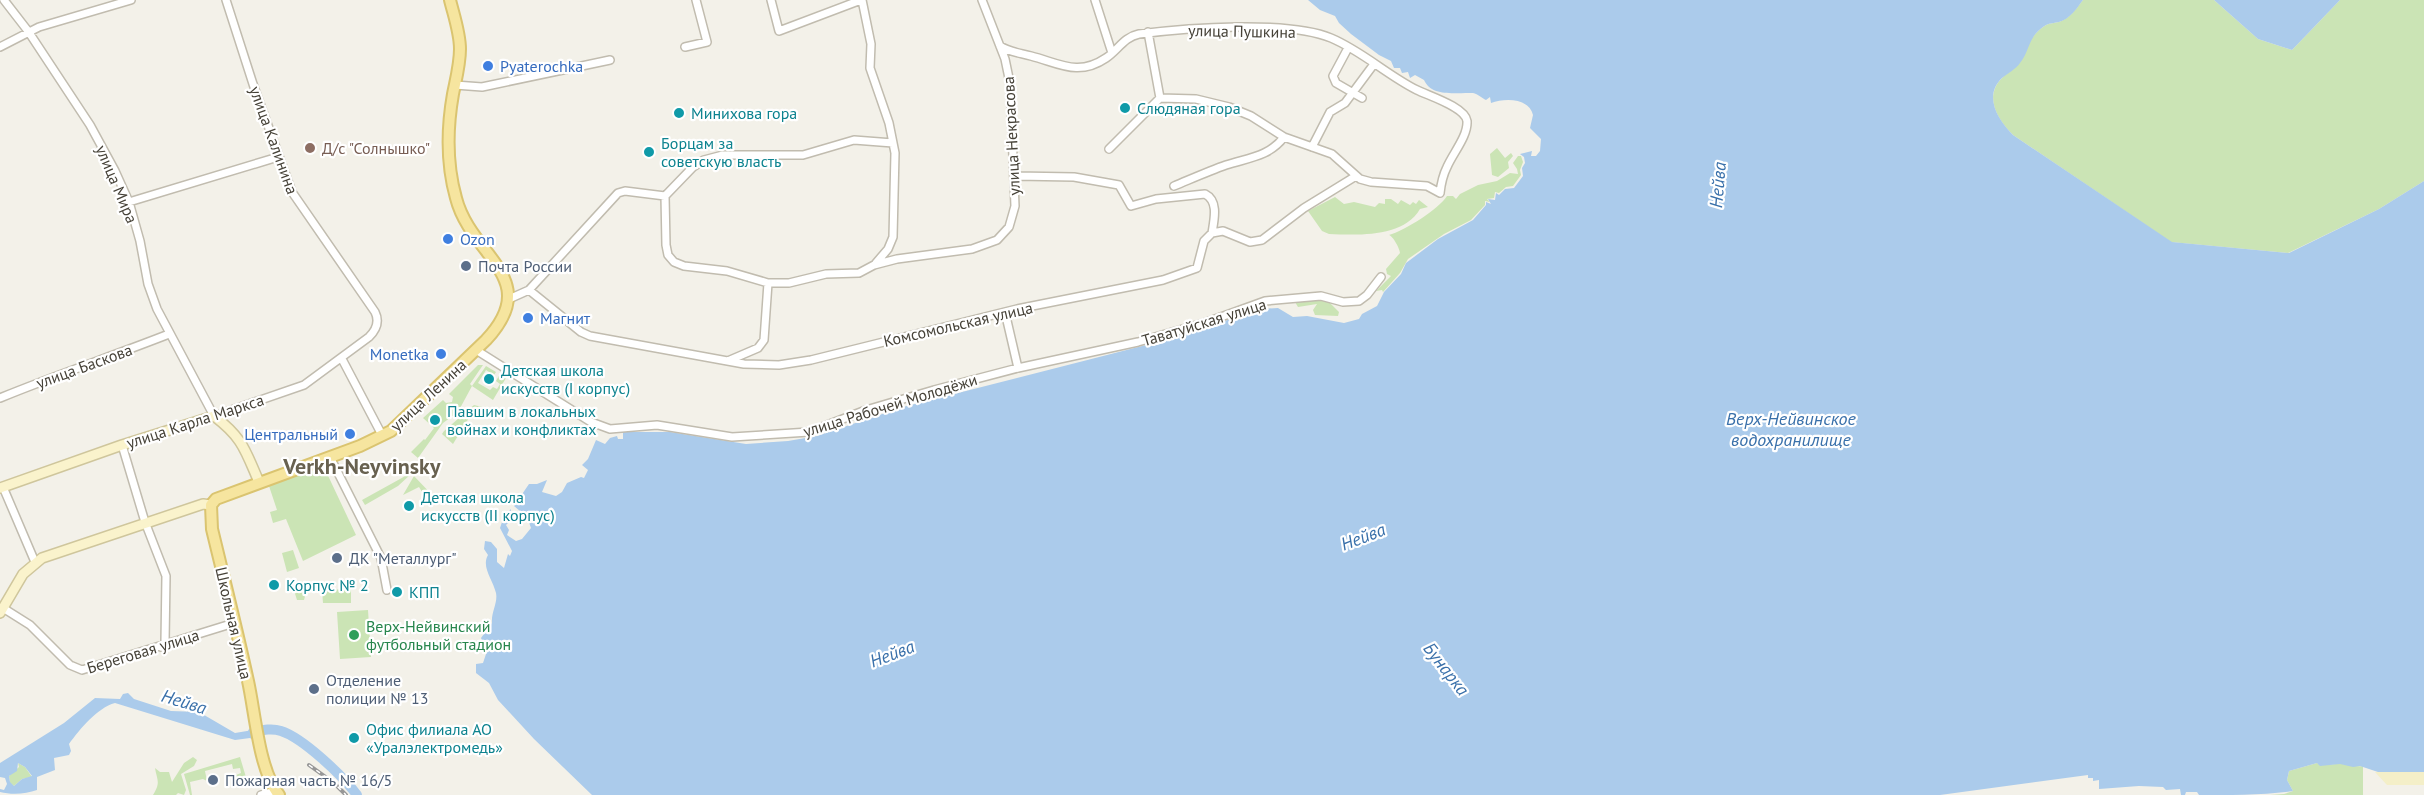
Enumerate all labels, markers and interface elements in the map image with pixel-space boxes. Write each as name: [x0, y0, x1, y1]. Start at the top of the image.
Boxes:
street label: улица Пушкина: [1188, 20, 1296, 42]
place label: Pyaterochka: [500, 56, 583, 76]
marker: Pyaterochka: [481, 59, 495, 73]
street label: улица Некрасова: [998, 76, 1024, 196]
street label: улица Калинина: [245, 83, 303, 197]
place label: Слюдяная гора: [1137, 98, 1241, 118]
marker: Слюдяная гора: [1118, 101, 1132, 115]
place label: Минихова гора: [691, 103, 797, 123]
marker: Минихова гора: [672, 106, 686, 120]
place label: Борцам за советскую власть: [661, 133, 781, 171]
place label: Д/с "Солнышко": [322, 138, 430, 158]
marker: Д/с "Солнышко": [303, 141, 317, 155]
street label: улица Мира: [92, 142, 142, 226]
marker: Борцам за советскую власть: [642, 145, 656, 159]
water label: Нейва: [1704, 161, 1731, 209]
place label: Ozon: [460, 229, 495, 249]
marker: Ozon: [441, 232, 455, 246]
place label: Почта России: [478, 256, 572, 276]
marker: Почта России: [459, 259, 473, 273]
street label: Таватуйская улица: [1139, 294, 1269, 350]
street label: Комсомольская улица: [881, 297, 1035, 351]
place label: Магнит: [540, 308, 591, 328]
marker: Магнит: [521, 311, 535, 325]
street label: улица Баскова: [33, 339, 135, 393]
place label: Monetka: [370, 344, 429, 364]
marker: Monetka: [434, 347, 448, 361]
street label: улица Ленина: [386, 355, 470, 435]
place label: Детская школа искусств (I корпус): [501, 360, 630, 398]
street label: улица Рабочей Молодёжи: [800, 369, 980, 441]
marker: Детская школа искусств (I корпус): [482, 372, 496, 386]
street label: улица Карла Маркса: [124, 389, 266, 453]
place label: Павшим в локальных войнах и конфликтах: [447, 401, 596, 439]
water label: Верх-Нейвинское водохранилище: [1726, 407, 1857, 451]
marker: Павшим в локальных войнах и конфликтах: [428, 413, 442, 427]
place label: Центральный: [244, 424, 338, 444]
marker: Центральный: [343, 427, 357, 441]
district label: Verkh-Neyvinsky: [282, 452, 441, 480]
place label: Детская школа искусств (II корпус): [421, 487, 555, 525]
marker: Детская школа искусств (II корпус): [402, 499, 416, 513]
water label: Нейва: [1337, 517, 1389, 556]
place label: ДК "Металлург": [349, 548, 457, 568]
marker: ДК "Металлург": [330, 551, 344, 565]
street label: Школьная улица: [211, 565, 257, 681]
place label: Корпус № 2: [286, 575, 369, 595]
marker: Корпус № 2: [267, 578, 281, 592]
place label: КПП: [409, 582, 440, 602]
marker: КПП: [390, 585, 404, 599]
place label: Верх-Нейвинский футбольный стадион: [366, 616, 511, 654]
street label: Береговая улица: [84, 624, 202, 678]
marker: Верх-Нейвинский футбольный стадион: [347, 628, 361, 642]
water label: Нейва: [866, 634, 918, 673]
water label: Бунарка: [1418, 637, 1474, 700]
place label: Отделение полиции № 13: [326, 670, 428, 708]
marker: Отделение полиции № 13: [307, 682, 321, 696]
water label: Нейва: [159, 684, 210, 719]
place label: Офис филиала АО «Уралэлектромедь»: [366, 719, 503, 757]
marker: Офис филиала АО «Уралэлектромедь»: [347, 731, 361, 745]
place label: Пожарная часть № 16/5: [225, 770, 392, 790]
marker: Пожарная часть № 16/5: [206, 773, 220, 787]

